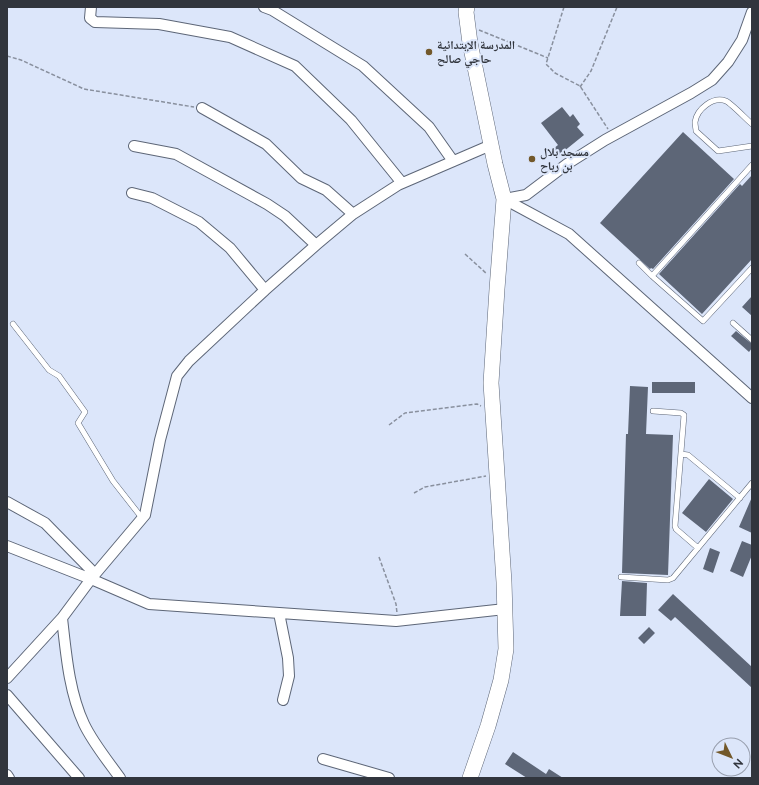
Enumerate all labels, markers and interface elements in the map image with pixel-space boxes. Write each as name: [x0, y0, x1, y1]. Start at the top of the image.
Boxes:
place label: المدرسة الإبتدائية حاجي صالح: [437, 38, 515, 69]
marker: المدرسة الإبتدائية حاجي صالح: [424, 47, 434, 57]
place label: مسجد بلال بن رباح: [540, 145, 589, 174]
marker: مسجد بلال بن رباح: [527, 154, 537, 164]
north arrow: [711, 737, 751, 777]
text: N: [730, 756, 746, 771]

